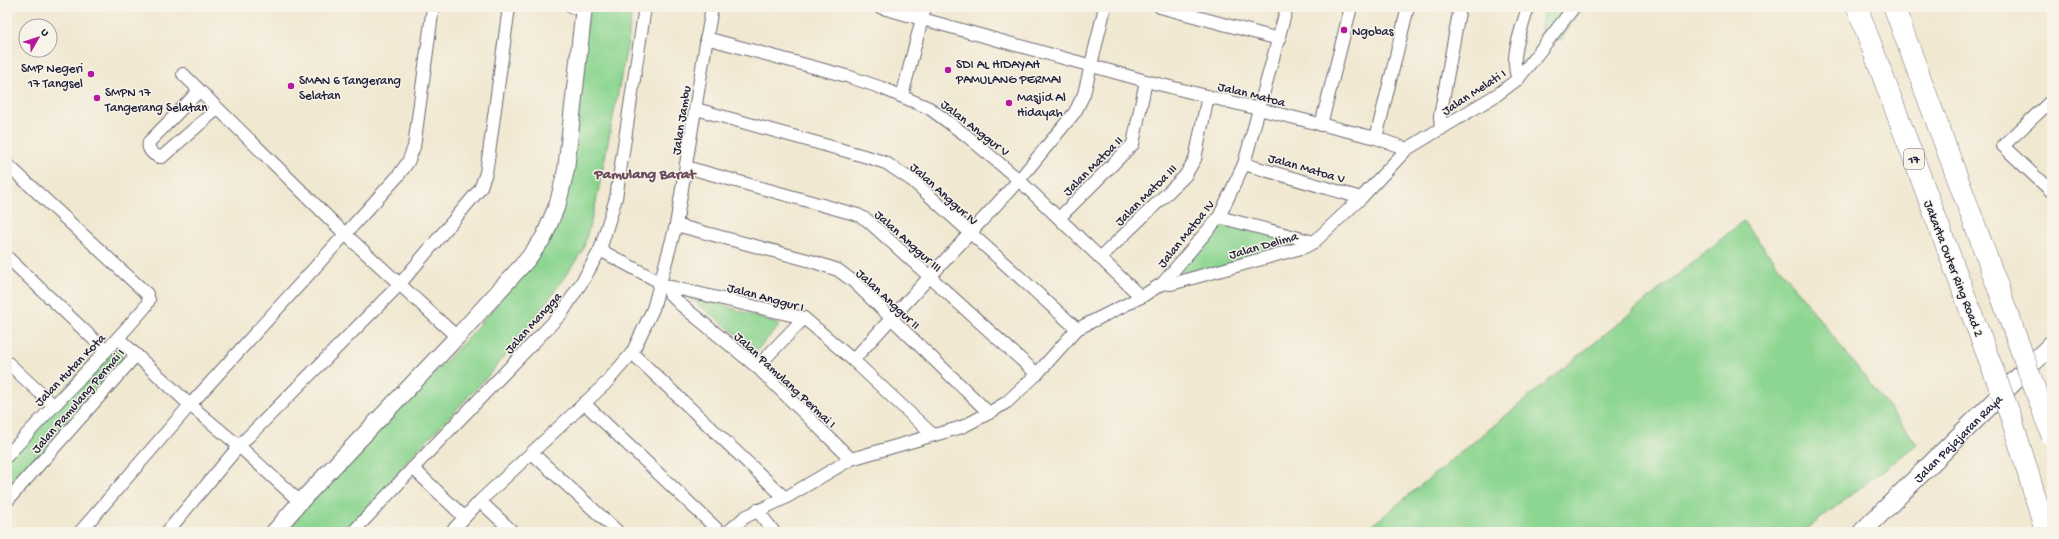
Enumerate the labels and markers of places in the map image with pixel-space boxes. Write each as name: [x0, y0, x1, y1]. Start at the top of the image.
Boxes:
marker: Ngobas: [1339, 25, 1349, 35]
place label: Ngobas: [1352, 25, 1395, 40]
place label: SDI AL HIDAYAH PAMULANG PERMAI: [955, 58, 1061, 88]
place label: SMP Negeri 17 Tangsel: [21, 62, 83, 92]
marker: SDI AL HIDAYAH PAMULANG PERMAI: [943, 65, 953, 75]
marker: SMP Negeri 17 Tangsel: [86, 69, 96, 79]
place label: SMAN 6 Tangerang Selatan: [299, 74, 401, 104]
marker: SMAN 6 Tangerang Selatan: [286, 81, 296, 91]
place label: SMPN 17 Tangerang Selatan: [104, 86, 208, 116]
place label: Masjid Al Hidayah: [1017, 91, 1066, 121]
marker: SMPN 17 Tangerang Selatan: [92, 93, 102, 103]
marker: Masjid Al Hidayah: [1004, 98, 1014, 108]

